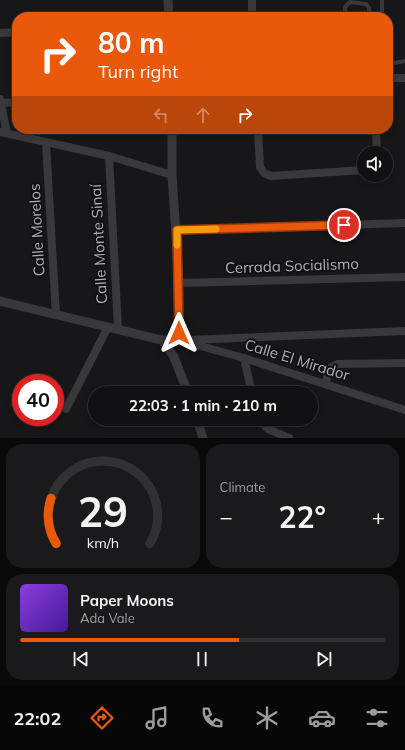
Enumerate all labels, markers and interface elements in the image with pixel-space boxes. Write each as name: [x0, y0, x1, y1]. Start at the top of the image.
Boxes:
text: 80 m: [98, 25, 164, 60]
icon: right: [32, 28, 84, 80]
text: Turn right: [98, 60, 178, 83]
icon: left: [150, 104, 172, 126]
icon: ahead: [192, 104, 214, 126]
icon: right: [234, 104, 256, 126]
map controls: [357, 146, 393, 182]
button: sound: [357, 146, 393, 182]
street label: Calle Monte Sinaí: [86, 182, 111, 304]
street label: Calle Morelos: [25, 183, 48, 277]
pin: [327, 208, 361, 242]
icon: arrive: [333, 214, 355, 236]
street label: Cerrada Socialismo: [225, 254, 359, 277]
position arrow: [158, 312, 200, 354]
street label: Calle El Mirador: [243, 335, 352, 385]
speed limit sign: 40: [12, 374, 64, 426]
text: 22:03 · 1 min · 210 m: [129, 396, 277, 415]
text: Climate: [220, 479, 265, 495]
text: 29: [78, 485, 128, 537]
text: 22°: [279, 498, 326, 536]
text: −: [220, 503, 233, 531]
text: +: [372, 503, 385, 531]
text: km/h: [87, 534, 119, 552]
text: Paper Moons: [80, 591, 174, 610]
text: Ada Vale: [80, 610, 135, 626]
icon: previous: [70, 648, 92, 670]
icon: pause: [191, 648, 213, 670]
icon: next: [313, 648, 335, 670]
icon: directions: [88, 704, 116, 732]
icon: music: [143, 704, 171, 732]
icon: phone: [198, 704, 226, 732]
icon: climate: [253, 704, 281, 732]
icon: car: [308, 704, 336, 732]
icon: filters: [363, 704, 391, 732]
text: 22:02: [14, 707, 61, 730]

